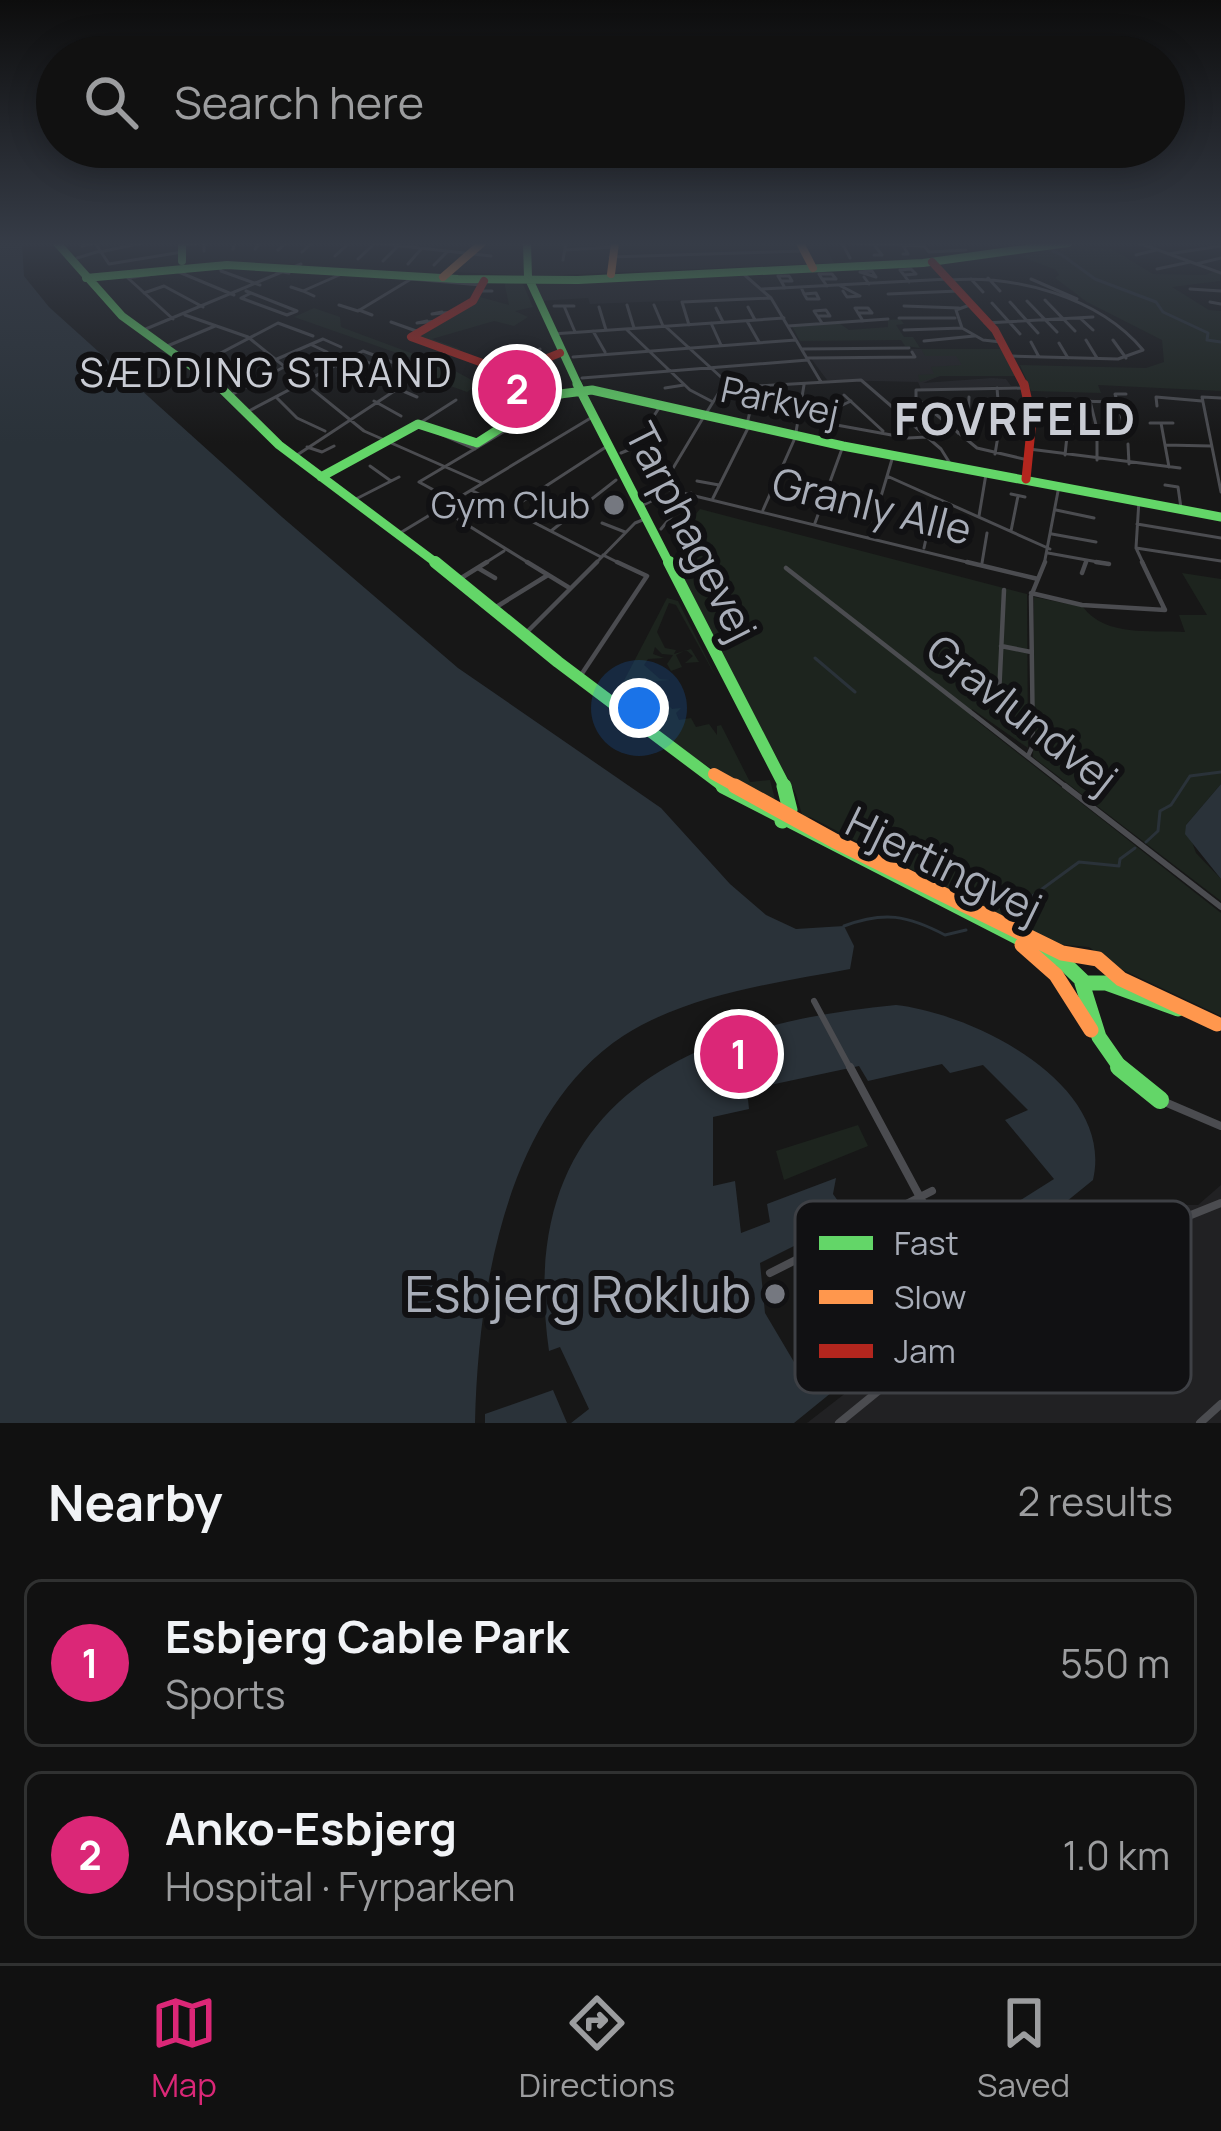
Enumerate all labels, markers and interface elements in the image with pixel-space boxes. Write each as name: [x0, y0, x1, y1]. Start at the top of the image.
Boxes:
search box: [36, 36, 1185, 168]
icon: search: [78, 69, 144, 135]
text: Search here: [174, 71, 424, 133]
pin: 2: [478, 344, 556, 434]
district label: SÆDDING STRAND: [80, 345, 454, 399]
street label: Parkvej: [717, 364, 844, 437]
district label: FOVRFELD: [894, 387, 1138, 449]
street label: Tarphagevej: [612, 412, 772, 651]
street label: Granly Alle: [767, 452, 978, 558]
place label: Gym Club: [431, 480, 590, 529]
marker: Gym Club: [601, 492, 627, 518]
street label: Gravlundvej: [915, 620, 1130, 806]
your location: [609, 678, 669, 738]
street label: Hjertingvej: [837, 792, 1052, 936]
pin: 1: [700, 1009, 778, 1099]
legend: [795, 1201, 1191, 1393]
text: Fast: [894, 1220, 959, 1265]
place label: Esbjerg Roklub: [405, 1258, 751, 1327]
text: Slow: [894, 1274, 966, 1319]
marker: Esbjerg Roklub: [762, 1281, 788, 1307]
text: Jam: [894, 1328, 956, 1373]
text: Nearby: [48, 1467, 223, 1536]
text: 2 results: [1018, 1474, 1173, 1528]
text: Esbjerg Cable Park: [165, 1605, 569, 1667]
text: 1: [81, 1636, 99, 1690]
text: 550 m: [1060, 1636, 1170, 1690]
text: Sports: [165, 1667, 285, 1721]
text: Anko-Esbjerg: [165, 1797, 457, 1859]
text: 2: [78, 1828, 102, 1882]
text: 1.0 km: [1062, 1828, 1170, 1882]
text: Hospital · Fyrparken: [165, 1859, 515, 1913]
tab: Map: [151, 1990, 217, 2107]
tab: Directions: [519, 1990, 675, 2107]
tab: Saved: [977, 1990, 1070, 2107]

